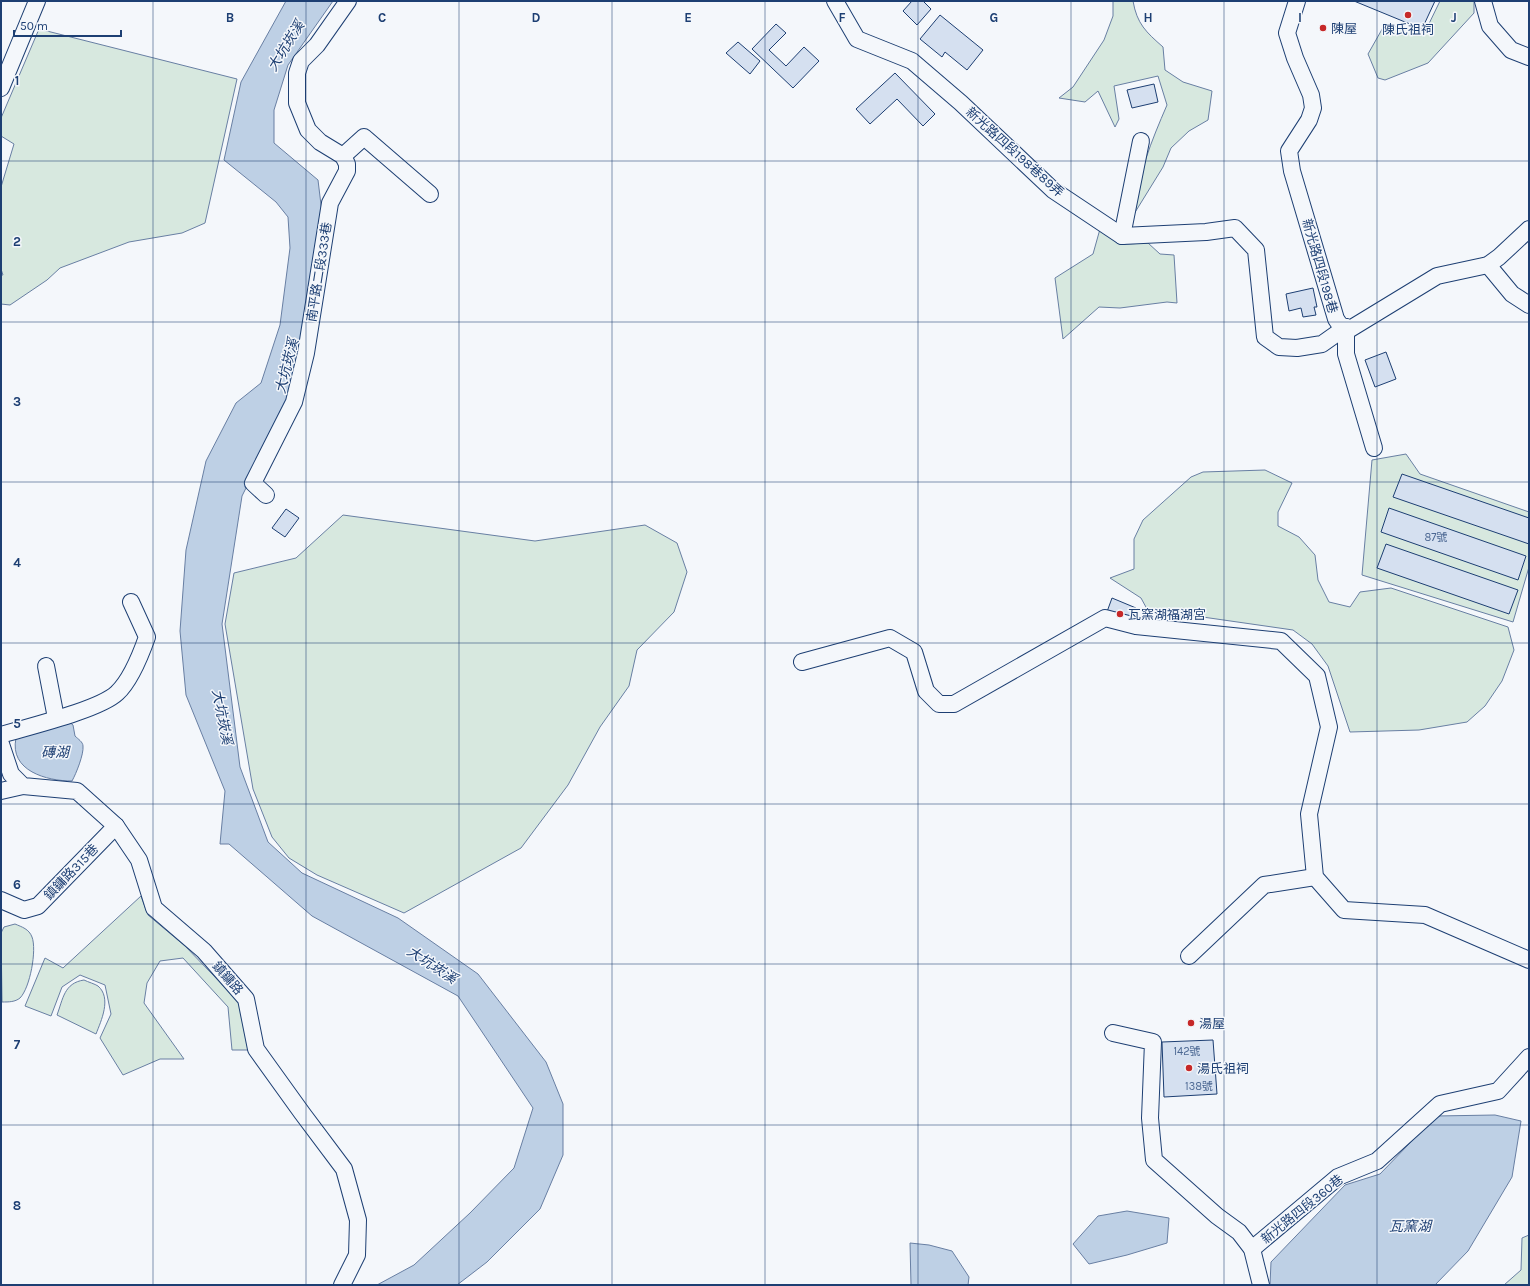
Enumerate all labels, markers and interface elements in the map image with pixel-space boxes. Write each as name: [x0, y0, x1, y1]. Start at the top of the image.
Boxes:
text: B: [226, 10, 234, 25]
text: C: [378, 10, 386, 25]
text: D: [532, 10, 541, 25]
text: E: [684, 10, 692, 25]
text: F: [838, 10, 846, 25]
text: G: [990, 10, 998, 25]
text: H: [1143, 10, 1153, 25]
text: I: [1298, 10, 1302, 25]
marker: 陳氏祖祠: [1403, 10, 1413, 20]
text: J: [1451, 10, 1457, 25]
scale bar: [14, 12, 121, 38]
water label: 大坑崁溪: [264, 16, 309, 74]
text: 50 m: [20, 19, 48, 33]
place label: 陳屋: [1331, 21, 1357, 36]
place label: 陳氏祖祠: [1382, 22, 1434, 37]
marker: 陳屋: [1318, 23, 1328, 33]
text: 1: [15, 73, 19, 88]
street label: 新光路四段198巷89弄: [963, 104, 1067, 200]
street label: 新光路四段198巷: [1299, 217, 1341, 315]
street label: 南平路二段333巷: [304, 221, 334, 323]
text: 2: [13, 234, 21, 249]
water label: 大坑崁溪: [272, 335, 303, 395]
text: 3: [13, 394, 21, 409]
house number: 87號: [1425, 531, 1447, 544]
text: 4: [13, 555, 21, 570]
place label: 瓦窯湖福湖宮: [1128, 607, 1206, 622]
marker: 瓦窯湖福湖宮: [1115, 609, 1125, 619]
water label: 大坑崁溪: [208, 688, 236, 748]
text: 5: [13, 716, 21, 731]
water label: 磚湖: [41, 744, 71, 761]
street label: 鎮鏞路315巷: [41, 841, 101, 903]
text: 6: [13, 877, 21, 892]
water label: 大坑崁溪: [404, 943, 462, 988]
street label: 鎮鏞路: [210, 958, 246, 998]
place label: 湯屋: [1199, 1016, 1225, 1031]
marker: 湯屋: [1186, 1018, 1196, 1028]
text: 7: [14, 1037, 21, 1052]
house number: 142號: [1173, 1045, 1201, 1058]
place label: 湯氏祖祠: [1197, 1061, 1249, 1076]
marker: 湯氏祖祠: [1184, 1063, 1194, 1073]
house number: 138號: [1185, 1080, 1213, 1093]
street label: 新光路四段360巷: [1258, 1171, 1346, 1247]
text: 8: [13, 1198, 21, 1213]
water label: 瓦窯湖: [1389, 1218, 1433, 1235]

